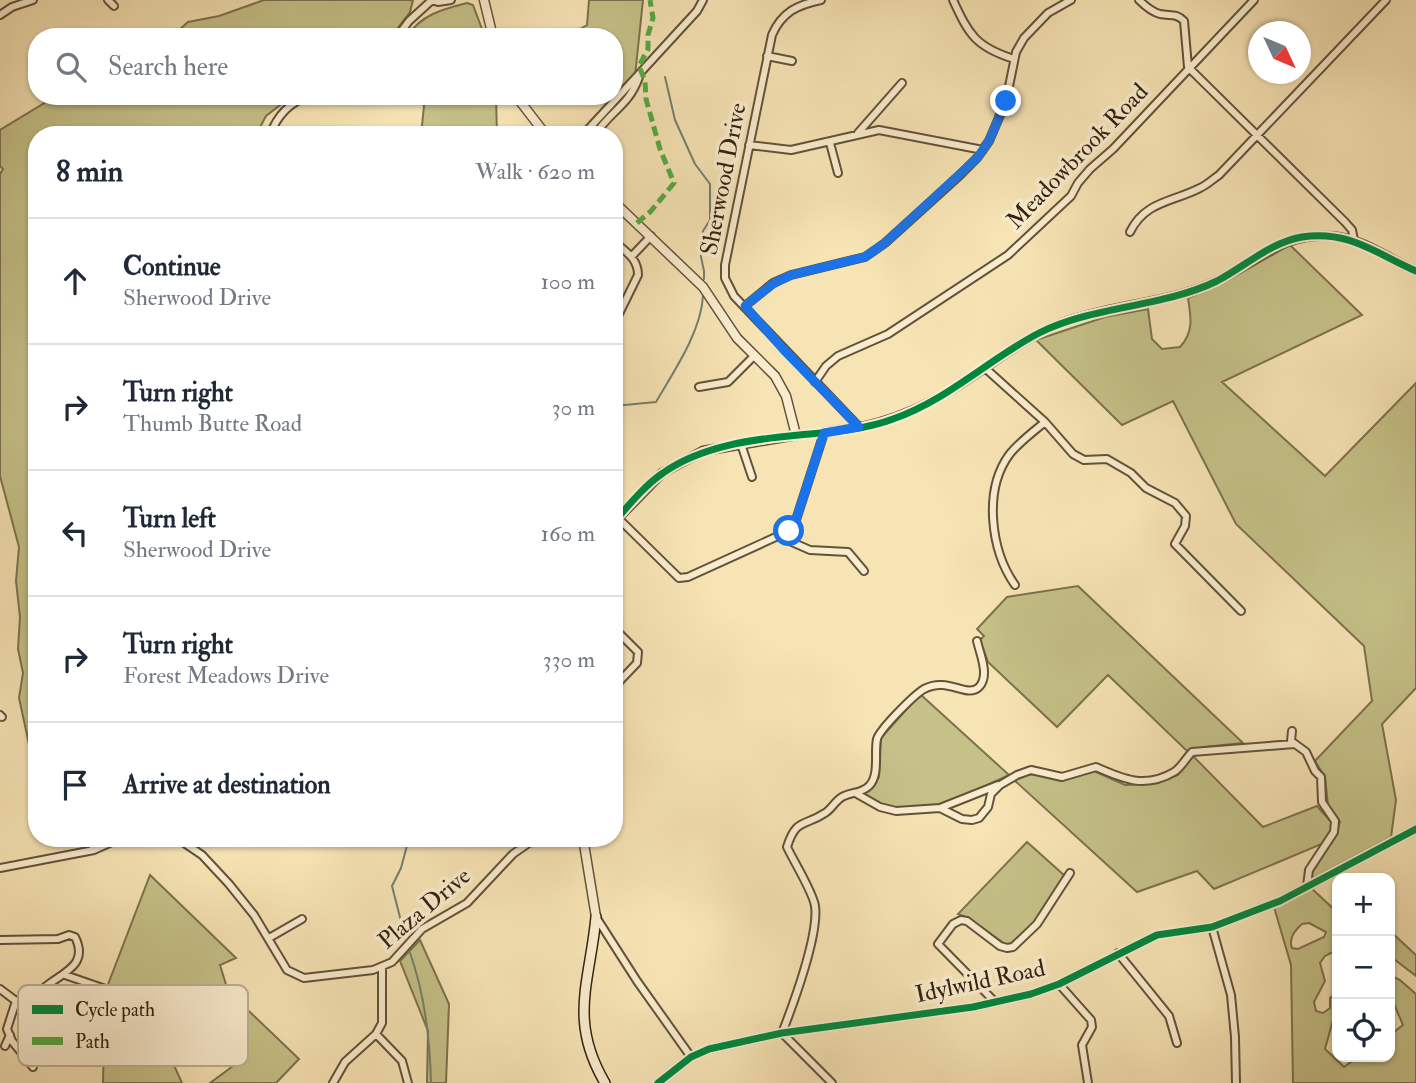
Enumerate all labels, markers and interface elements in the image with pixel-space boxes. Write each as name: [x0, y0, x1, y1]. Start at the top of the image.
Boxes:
north arrow: [1248, 21, 1311, 84]
search box: [28, 28, 623, 105]
icon: search: [52, 48, 90, 86]
text: Search here: [108, 51, 228, 83]
street label: Meadowbrook Road: [1000, 77, 1155, 236]
route end: [990, 85, 1021, 116]
street label: Sherwood Drive: [694, 100, 753, 258]
text: 8 min: [56, 153, 123, 190]
text: Walk · 620 m: [475, 157, 595, 186]
text: Continue: [123, 251, 221, 283]
icon: ahead: [56, 262, 94, 300]
text: 100 m: [541, 267, 595, 296]
text: Sherwood Drive: [123, 283, 271, 312]
text: Turn right: [123, 377, 233, 409]
icon: right: [56, 388, 94, 426]
text: 30 m: [552, 393, 595, 422]
text: Thumb Butte Road: [123, 409, 302, 438]
text: Turn left: [123, 503, 216, 535]
icon: left: [56, 514, 94, 552]
route start: [773, 515, 804, 546]
text: 160 m: [541, 519, 595, 548]
text: Sherwood Drive: [123, 535, 271, 564]
text: Turn right: [123, 629, 233, 661]
icon: right: [56, 640, 94, 678]
text: 330 m: [543, 645, 595, 674]
text: Forest Meadows Drive: [123, 661, 329, 690]
icon: arrive: [56, 766, 94, 804]
text: Arrive at destination: [123, 769, 331, 801]
street label: Plaza Drive: [372, 861, 477, 956]
map controls: [1332, 873, 1395, 1062]
button: +: [1332, 873, 1395, 936]
button: −: [1332, 936, 1395, 999]
street label: Idylwild Road: [912, 953, 1048, 1010]
legend: [18, 985, 248, 1066]
text: Cycle path: [75, 998, 155, 1023]
button: locate: [1332, 999, 1395, 1062]
text: Path: [75, 1030, 110, 1054]

